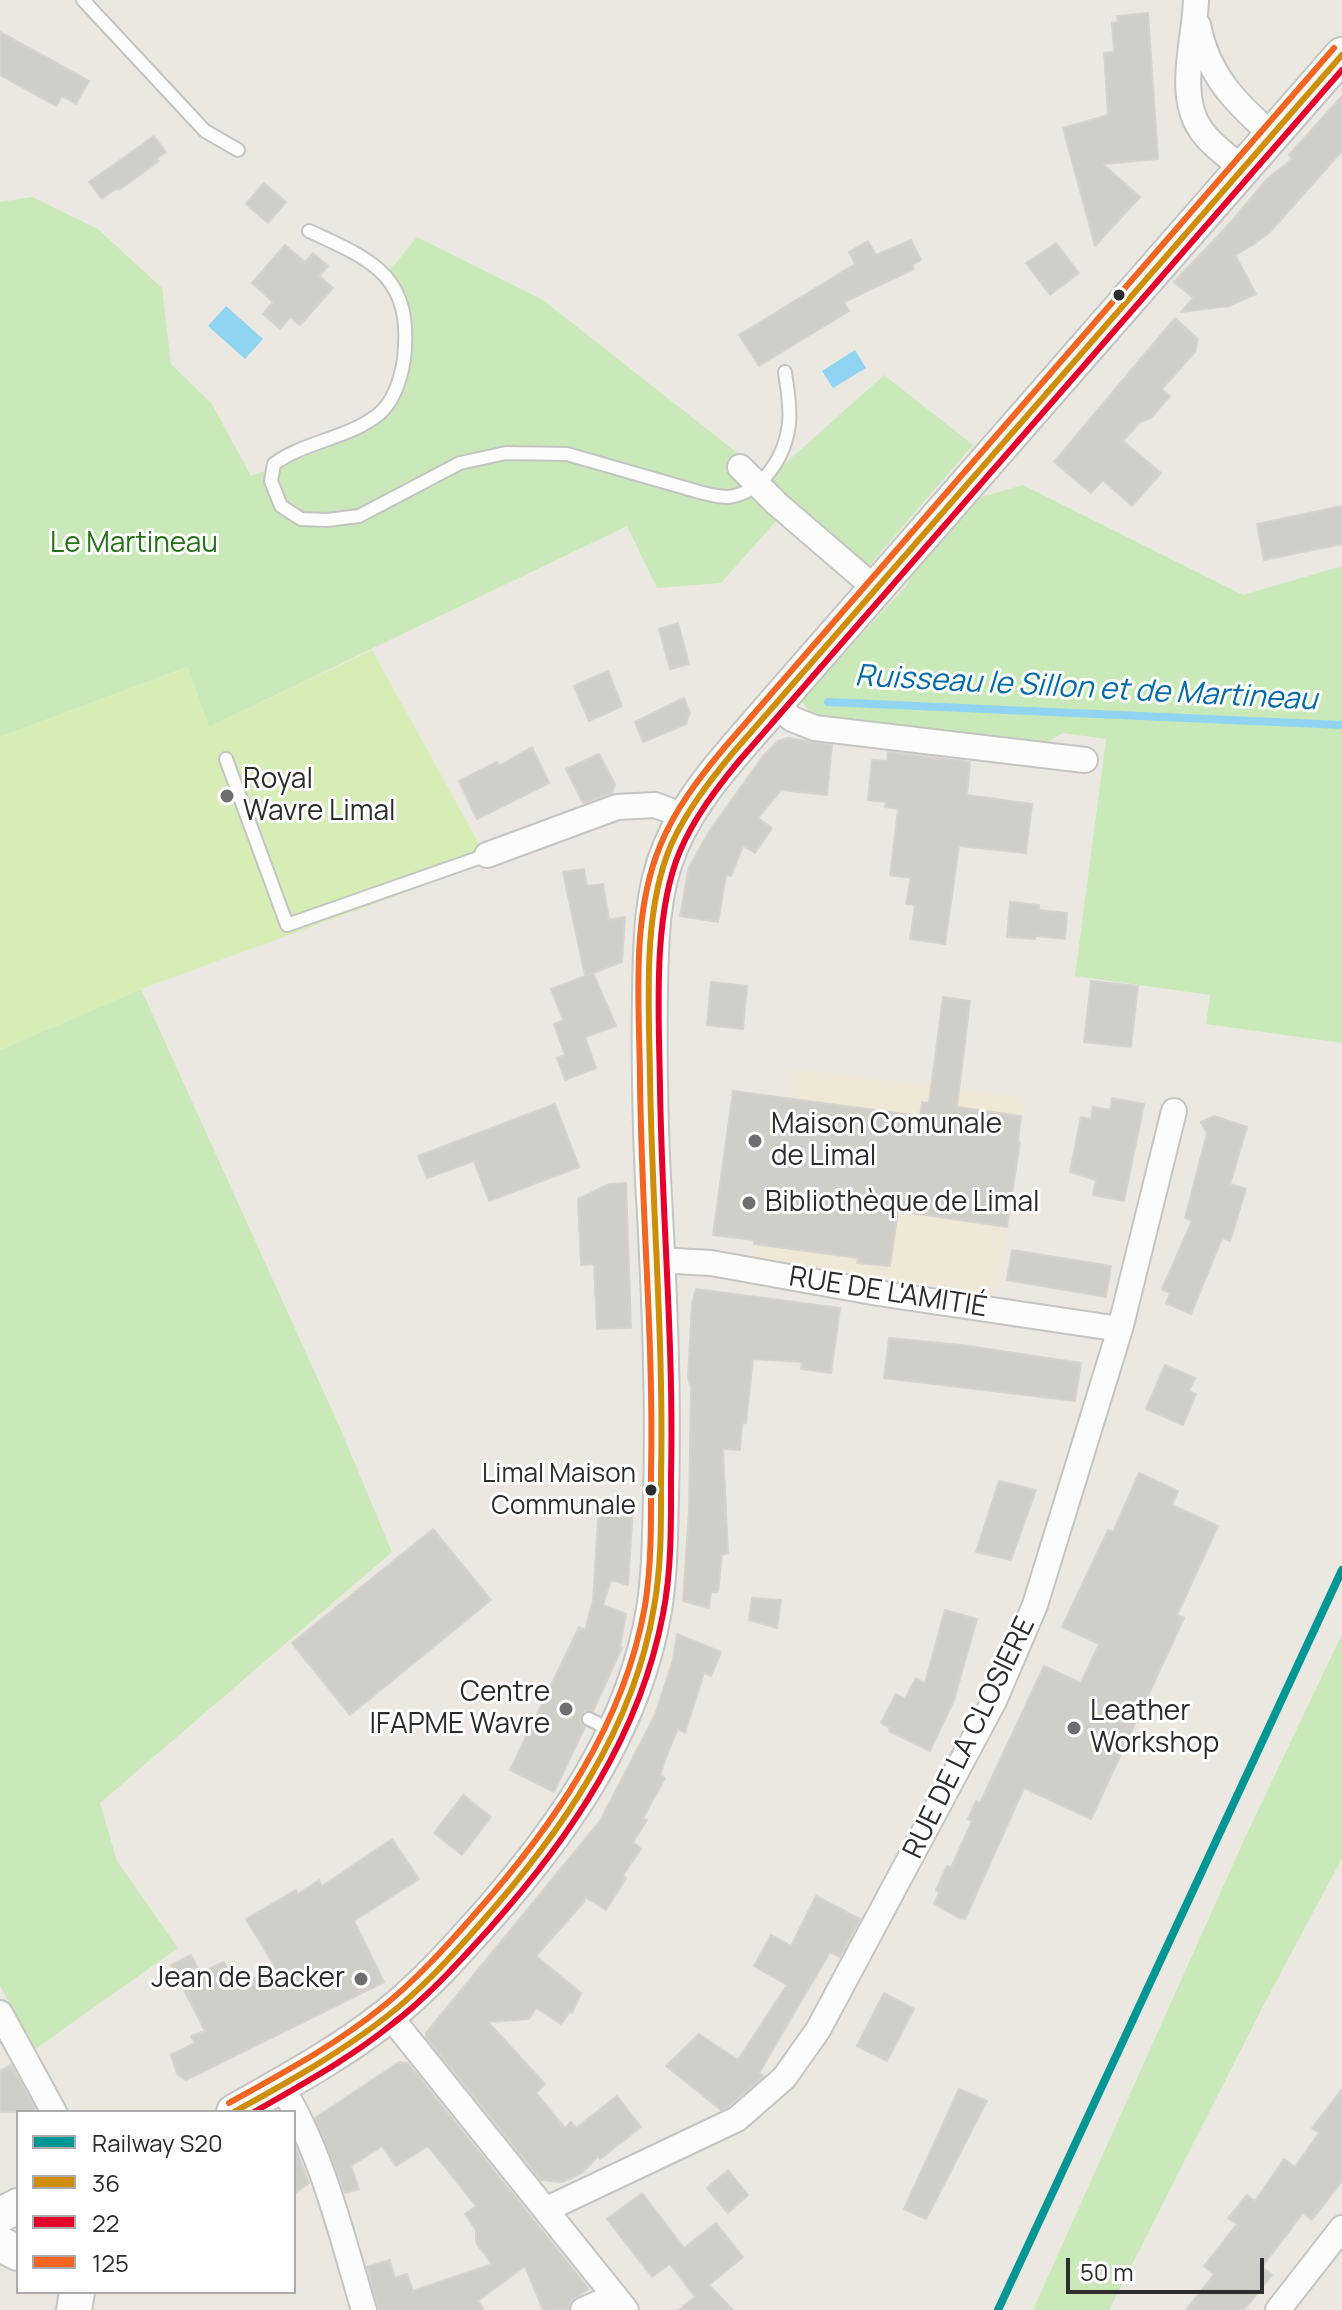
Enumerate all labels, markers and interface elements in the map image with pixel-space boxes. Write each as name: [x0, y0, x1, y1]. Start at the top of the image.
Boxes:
unlabelled marker: [1111, 287, 1127, 303]
park label: Le Martineau: [50, 527, 218, 561]
water label: Ruisseau le Sillon et de Martineau: [854, 659, 1318, 719]
place label: Royal Wavre Limal: [243, 763, 396, 829]
marker: Royal Wavre Limal: [218, 787, 236, 805]
place label: Maison Comunale de Limal: [771, 1108, 1002, 1174]
marker: Maison Comunale de Limal: [746, 1132, 764, 1150]
place label: Bibliothèque de Limal: [765, 1186, 1040, 1220]
marker: Bibliothèque de Limal: [740, 1194, 758, 1212]
street label: RUE DE L'AMITIÉ: [787, 1261, 989, 1325]
place label: Limal Maison Communale: [482, 1459, 636, 1520]
marker: Limal Maison Communale: [643, 1482, 659, 1498]
street label: RUE DE LA CLOSIERE: [897, 1612, 1043, 1864]
place label: Centre IFAPME Wavre: [370, 1676, 550, 1742]
place label: Leather Workshop: [1090, 1695, 1219, 1761]
marker: Centre IFAPME Wavre: [557, 1700, 575, 1718]
marker: Leather Workshop: [1065, 1719, 1083, 1737]
place label: Jean de Backer: [151, 1962, 345, 1996]
marker: Jean de Backer: [352, 1970, 370, 1988]
legend: [16, 2110, 296, 2294]
text: Railway S20: [92, 2126, 223, 2159]
text: 36: [92, 2166, 120, 2199]
text: 22: [92, 2206, 119, 2239]
scale bar: [1070, 2242, 1268, 2292]
text: 125: [92, 2246, 129, 2279]
text: 50 m: [1080, 2255, 1134, 2288]

